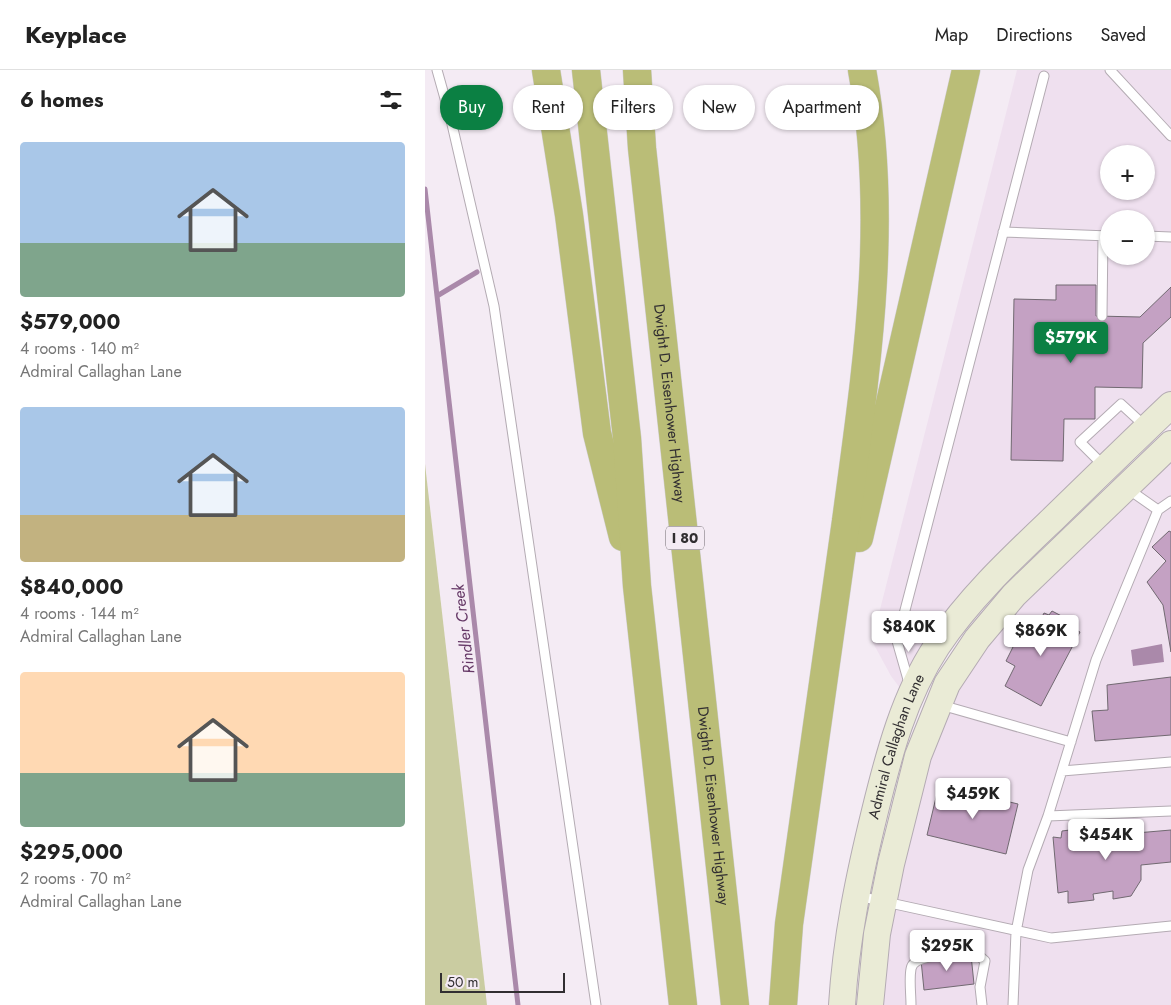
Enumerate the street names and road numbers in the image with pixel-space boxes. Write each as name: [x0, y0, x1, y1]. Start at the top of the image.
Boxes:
street label: Dwight D. Eisenhower Highway: [648, 303, 691, 504]
road number: I 80: [666, 526, 704, 549]
street label: Admiral Callaghan Lane: [862, 670, 930, 821]
street label: Dwight D. Eisenhower Highway: [692, 705, 735, 907]

